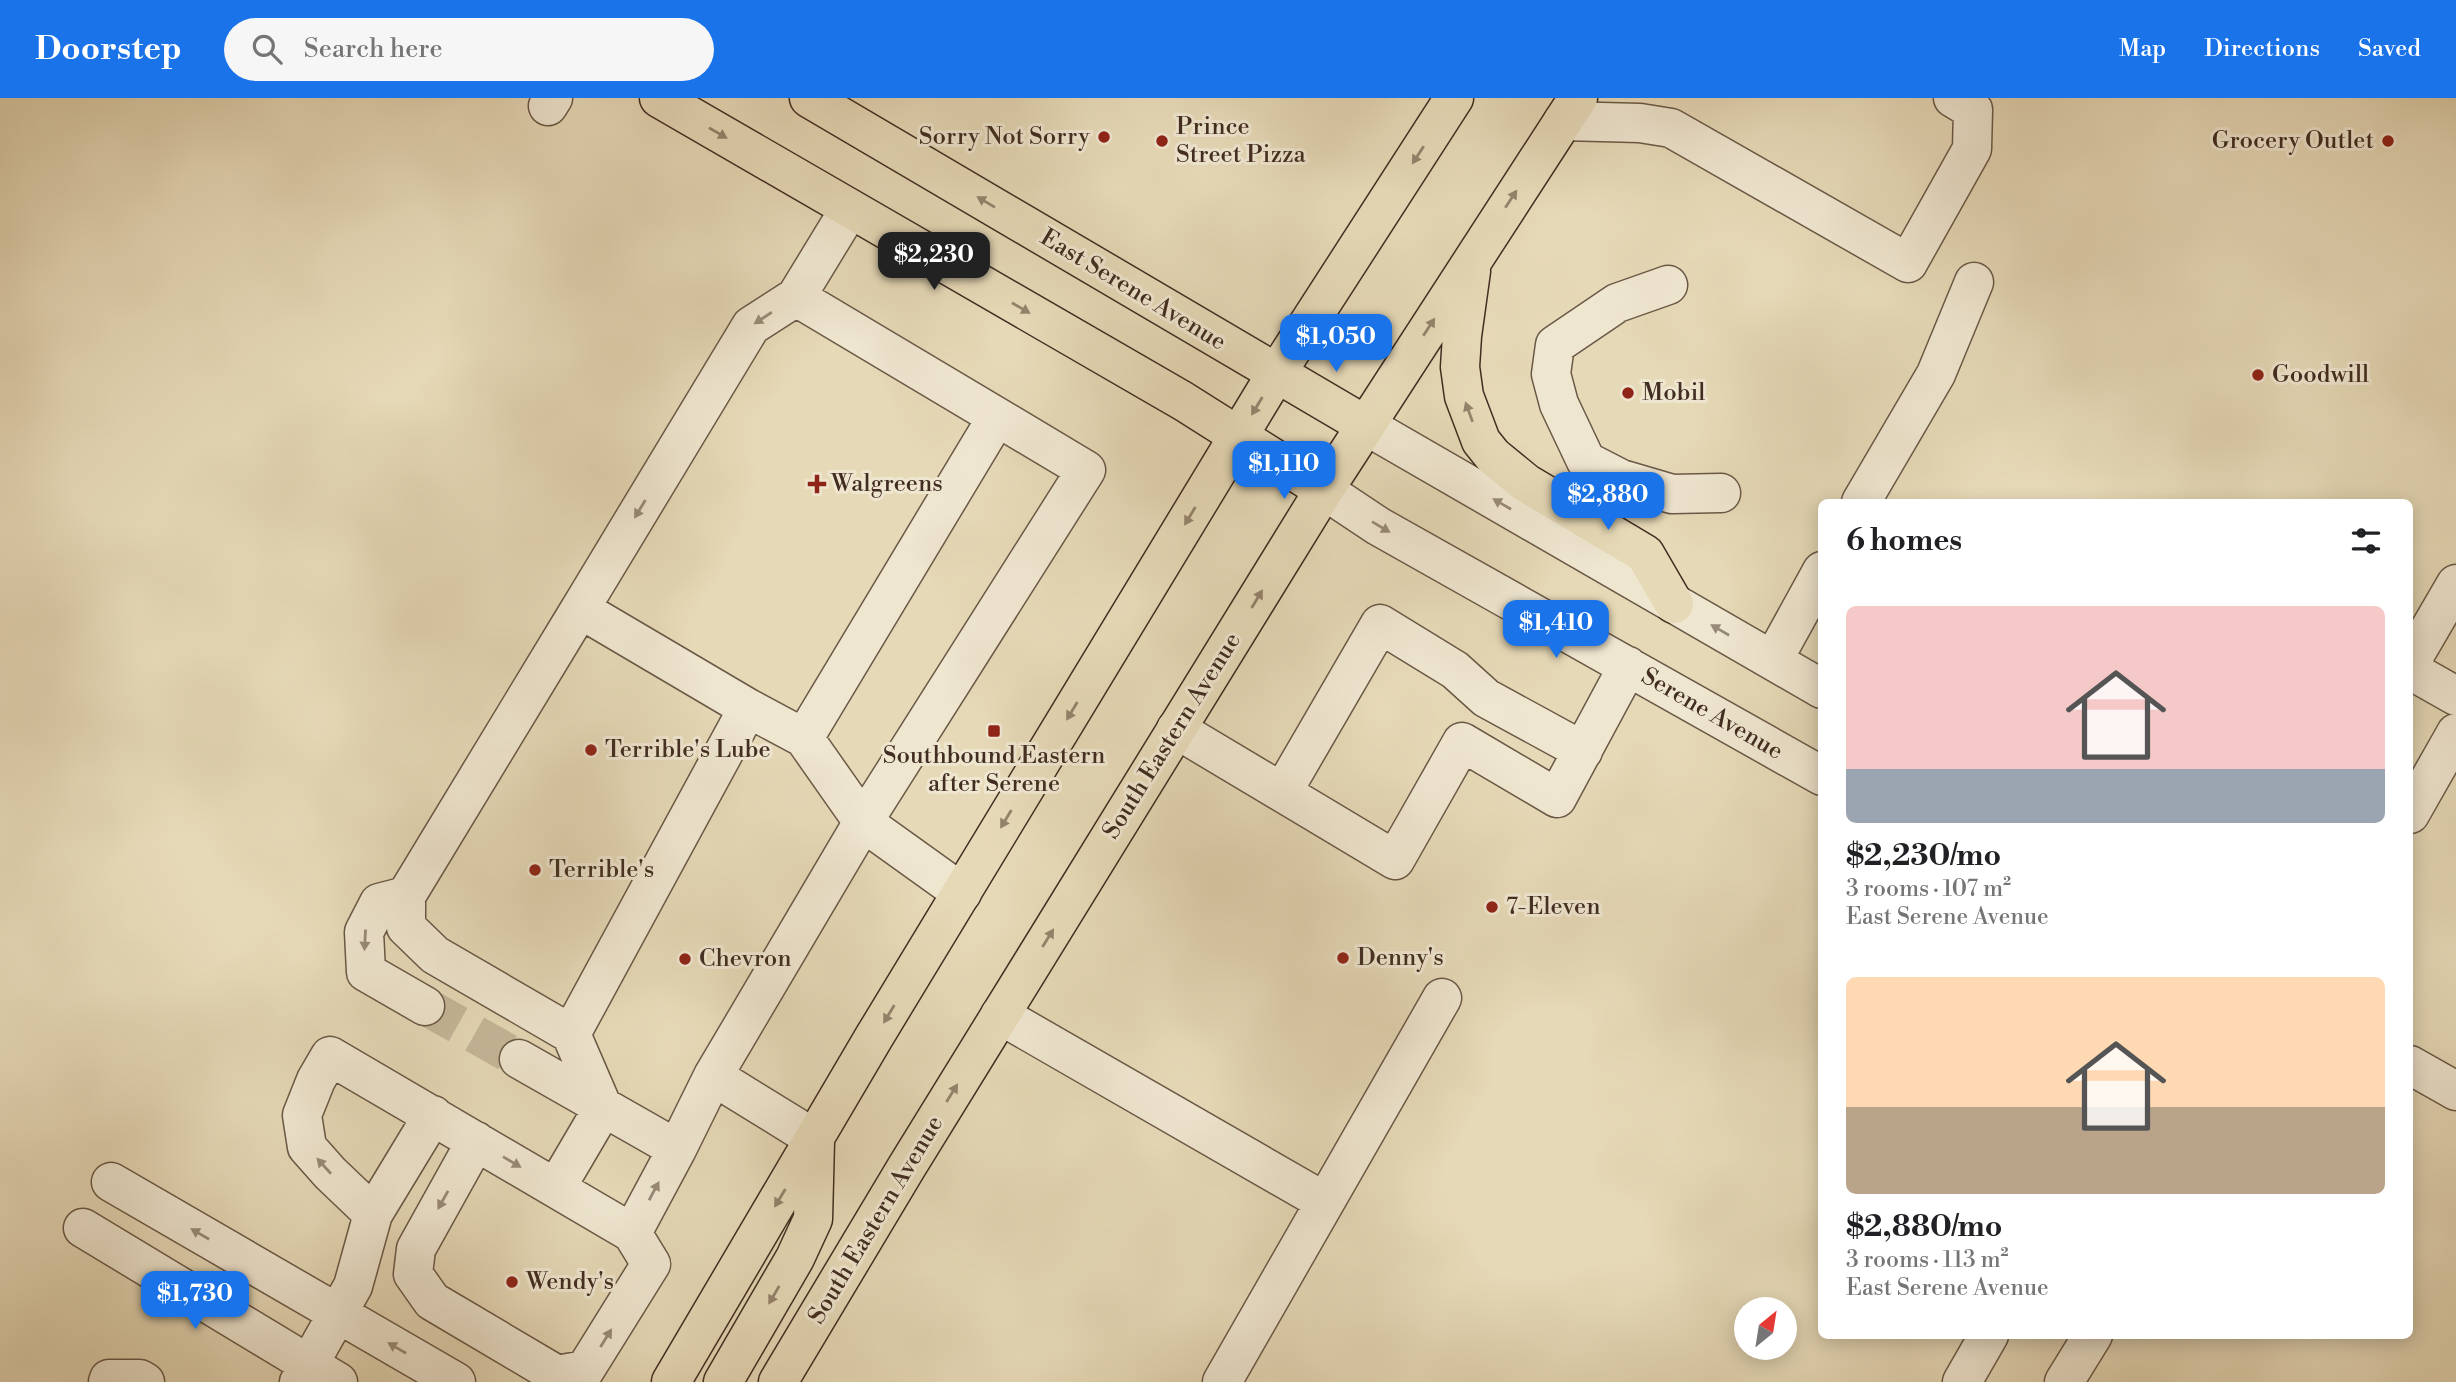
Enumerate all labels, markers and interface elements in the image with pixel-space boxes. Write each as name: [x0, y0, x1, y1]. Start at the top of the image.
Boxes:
search box: [224, 18, 714, 81]
text: Doorstep: [35, 29, 182, 70]
icon: search: [248, 30, 286, 68]
text: Search here: [304, 33, 443, 65]
text: Map: [2119, 34, 2166, 64]
text: Directions: [2204, 34, 2320, 64]
text: Saved: [2358, 34, 2421, 64]
place label: Prince Street Pizza: [1176, 112, 1307, 170]
place label: Sorry Not Sorry: [919, 122, 1090, 152]
one-way arrow: [709, 126, 728, 139]
place label: Grocery Outlet: [2212, 126, 2374, 156]
marker: Sorry Not Sorry: [1096, 129, 1112, 145]
marker: Prince Street Pizza: [1154, 133, 1170, 149]
marker: Grocery Outlet: [2380, 133, 2396, 149]
one-way arrow: [1411, 146, 1424, 165]
one-way arrow: [1504, 190, 1517, 209]
one-way arrow: [976, 196, 995, 209]
street label: East Serene Avenue: [1035, 223, 1231, 357]
pin: $2,230: [877, 232, 991, 292]
text: $2,230: [894, 241, 974, 269]
one-way arrow: [1011, 302, 1031, 314]
one-way arrow: [753, 312, 772, 325]
pin: $1,050: [1279, 314, 1393, 374]
one-way arrow: [1422, 317, 1435, 337]
text: $1,050: [1296, 323, 1376, 351]
place label: Goodwill: [2272, 360, 2369, 390]
marker: Goodwill: [2250, 367, 2266, 383]
place label: Mobil: [1642, 378, 1705, 408]
marker: Mobil: [1620, 385, 1636, 401]
one-way arrow: [1251, 396, 1264, 415]
one-way arrow: [1463, 402, 1474, 423]
pin: $1,110: [1227, 442, 1341, 501]
text: $1,110: [1248, 450, 1320, 478]
place label: Walgreens: [830, 469, 943, 499]
pin: $2,880: [1551, 472, 1665, 532]
marker: Walgreens: [809, 476, 825, 492]
text: $2,880: [1567, 481, 1649, 509]
one-way arrow: [634, 499, 647, 518]
one-way arrow: [1492, 499, 1512, 511]
one-way arrow: [1184, 507, 1196, 526]
one-way arrow: [1372, 521, 1391, 533]
text: 6 homes: [1846, 522, 1962, 560]
icon: filters: [2347, 522, 2385, 560]
one-way arrow: [1251, 589, 1263, 608]
pin: $1,410: [1499, 601, 1613, 660]
text: $1,410: [1519, 609, 1593, 637]
one-way arrow: [1711, 624, 1730, 636]
street label: South Eastern Avenue: [1096, 627, 1248, 845]
icon: home: [2053, 652, 2179, 778]
street label: Serene Avenue: [1636, 661, 1788, 767]
one-way arrow: [1066, 701, 1078, 720]
marker: Southbound Eastern after Serene: [986, 723, 1002, 739]
place label: Terrible's Lube: [605, 735, 771, 765]
place label: Southbound Eastern after Serene: [883, 741, 1105, 799]
marker: Terrible's Lube: [583, 742, 599, 758]
one-way arrow: [1000, 809, 1013, 828]
text: $2,230/mo: [1846, 837, 2001, 875]
place label: Terrible's: [549, 855, 654, 885]
marker: Terrible's: [527, 862, 543, 878]
text: 3 rooms · 107 m²: [1846, 875, 2011, 903]
place label: 7-Eleven: [1506, 892, 1601, 922]
marker: 7-Eleven: [1484, 899, 1500, 915]
text: East Serene Avenue: [1846, 903, 2049, 931]
one-way arrow: [360, 929, 371, 951]
one-way arrow: [1041, 929, 1054, 948]
place label: Denny's: [1357, 943, 1444, 973]
place label: Chevron: [699, 944, 792, 974]
marker: Denny's: [1335, 950, 1351, 966]
marker: Chevron: [677, 951, 693, 967]
one-way arrow: [882, 1004, 895, 1023]
icon: home: [2053, 1023, 2179, 1149]
one-way arrow: [946, 1083, 959, 1103]
street label: South Eastern Avenue: [802, 1110, 950, 1330]
one-way arrow: [503, 1156, 522, 1169]
one-way arrow: [317, 1158, 333, 1175]
one-way arrow: [648, 1181, 660, 1201]
one-way arrow: [774, 1188, 786, 1207]
one-way arrow: [437, 1191, 449, 1210]
text: $2,880/mo: [1846, 1208, 2003, 1246]
one-way arrow: [190, 1228, 209, 1240]
text: 3 rooms · 113 m²: [1846, 1246, 2009, 1274]
place label: Wendy's: [525, 1267, 614, 1297]
pin: $1,730: [138, 1272, 252, 1331]
marker: Wendy's: [504, 1274, 520, 1290]
text: East Serene Avenue: [1846, 1274, 2049, 1302]
text: $1,730: [157, 1280, 233, 1308]
one-way arrow: [767, 1286, 780, 1305]
north arrow: [1734, 1297, 1797, 1360]
map controls: [1734, 1297, 1797, 1360]
one-way arrow: [600, 1329, 613, 1348]
one-way arrow: [387, 1342, 406, 1354]

